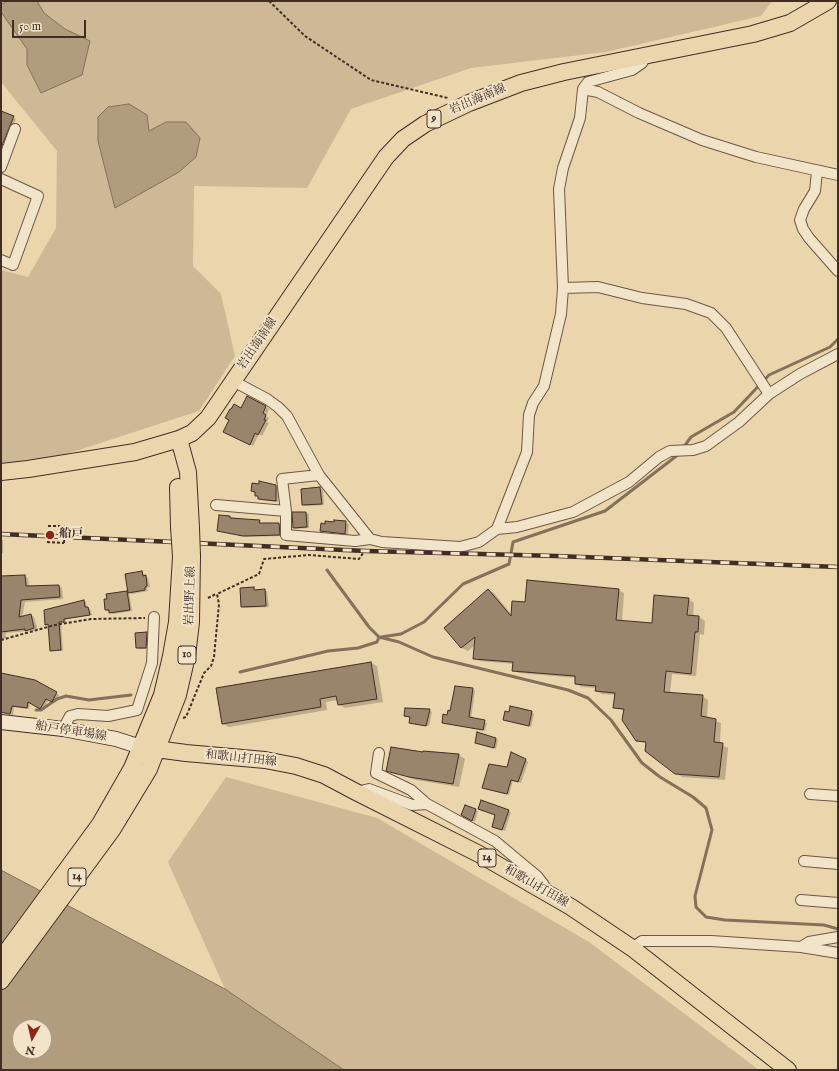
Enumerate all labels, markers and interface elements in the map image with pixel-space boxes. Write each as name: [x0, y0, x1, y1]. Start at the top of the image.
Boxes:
scale bar: [14, 12, 88, 38]
text: 50 m: [19, 19, 41, 34]
street label: 岩出海南線: [448, 82, 508, 118]
road number: 9: [427, 110, 441, 128]
street label: 岩出海南線: [235, 315, 281, 373]
place label: 船戸: [59, 528, 83, 542]
marker: 船戸: [44, 529, 56, 541]
street label: 岩出野上線: [183, 566, 199, 626]
road number: 10: [178, 646, 196, 664]
street label: 船戸停車場線: [34, 719, 108, 745]
street label: 和歌山打田線: [204, 748, 278, 770]
road number: 14: [478, 849, 496, 867]
street label: 和歌山打田線: [501, 863, 571, 911]
road number: 14: [68, 868, 86, 886]
north arrow: [12, 1019, 52, 1059]
text: N: [25, 1042, 36, 1057]

